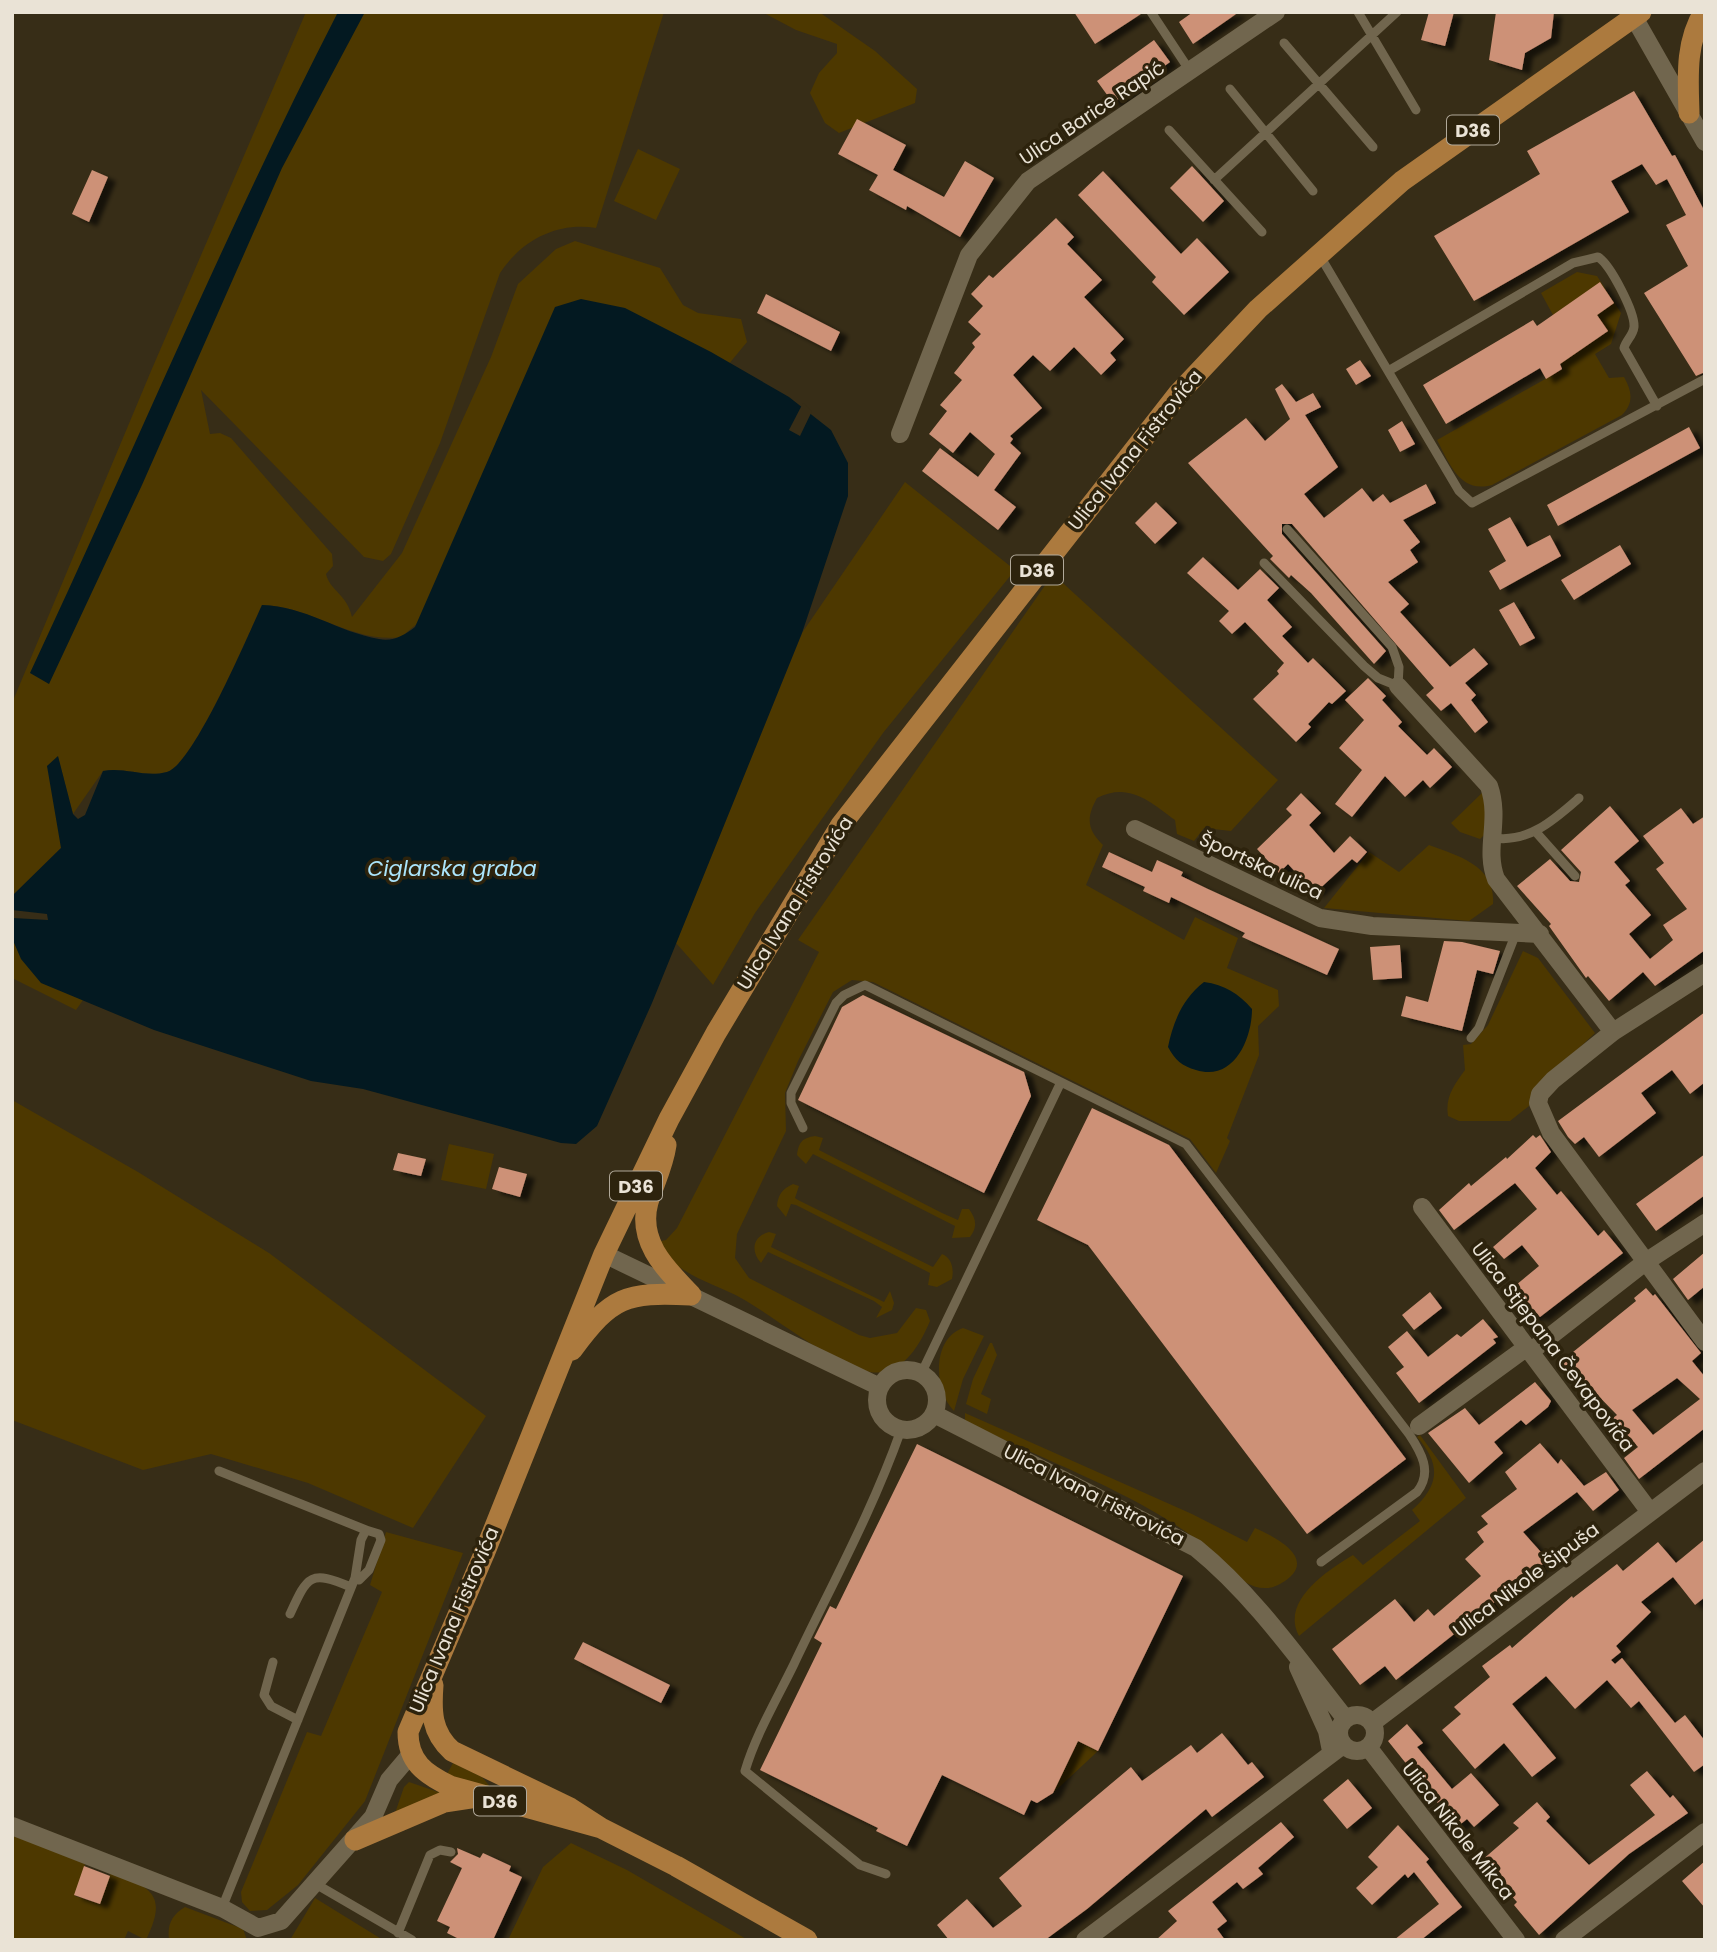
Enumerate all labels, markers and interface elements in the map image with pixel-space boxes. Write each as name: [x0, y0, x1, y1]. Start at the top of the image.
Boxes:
street label: Ulica Barice Rapić: [1014, 54, 1170, 172]
road number: D36: [1447, 116, 1499, 145]
street label: Ulica Ivana Fistrovića: [1062, 364, 1208, 536]
road number: D36: [1011, 556, 1063, 584]
street label: Ulica Ivana Fistrovića: [731, 811, 859, 995]
street label: Športska ulica: [1195, 826, 1327, 906]
water label: Ciglarska graba: [367, 854, 537, 883]
road number: D36: [610, 1171, 662, 1200]
street label: Ulica Stjepana Čevapovića: [1465, 1236, 1641, 1458]
street label: Ulica Ivana Fistrovića: [999, 1438, 1189, 1552]
street label: Ulica Nikole Šipuša: [1447, 1516, 1605, 1644]
street label: Ulica Ivana Fistrovića: [403, 1523, 505, 1717]
street label: Ulica Nikole Mikca: [1396, 1756, 1520, 1906]
road number: D36: [474, 1786, 526, 1815]

